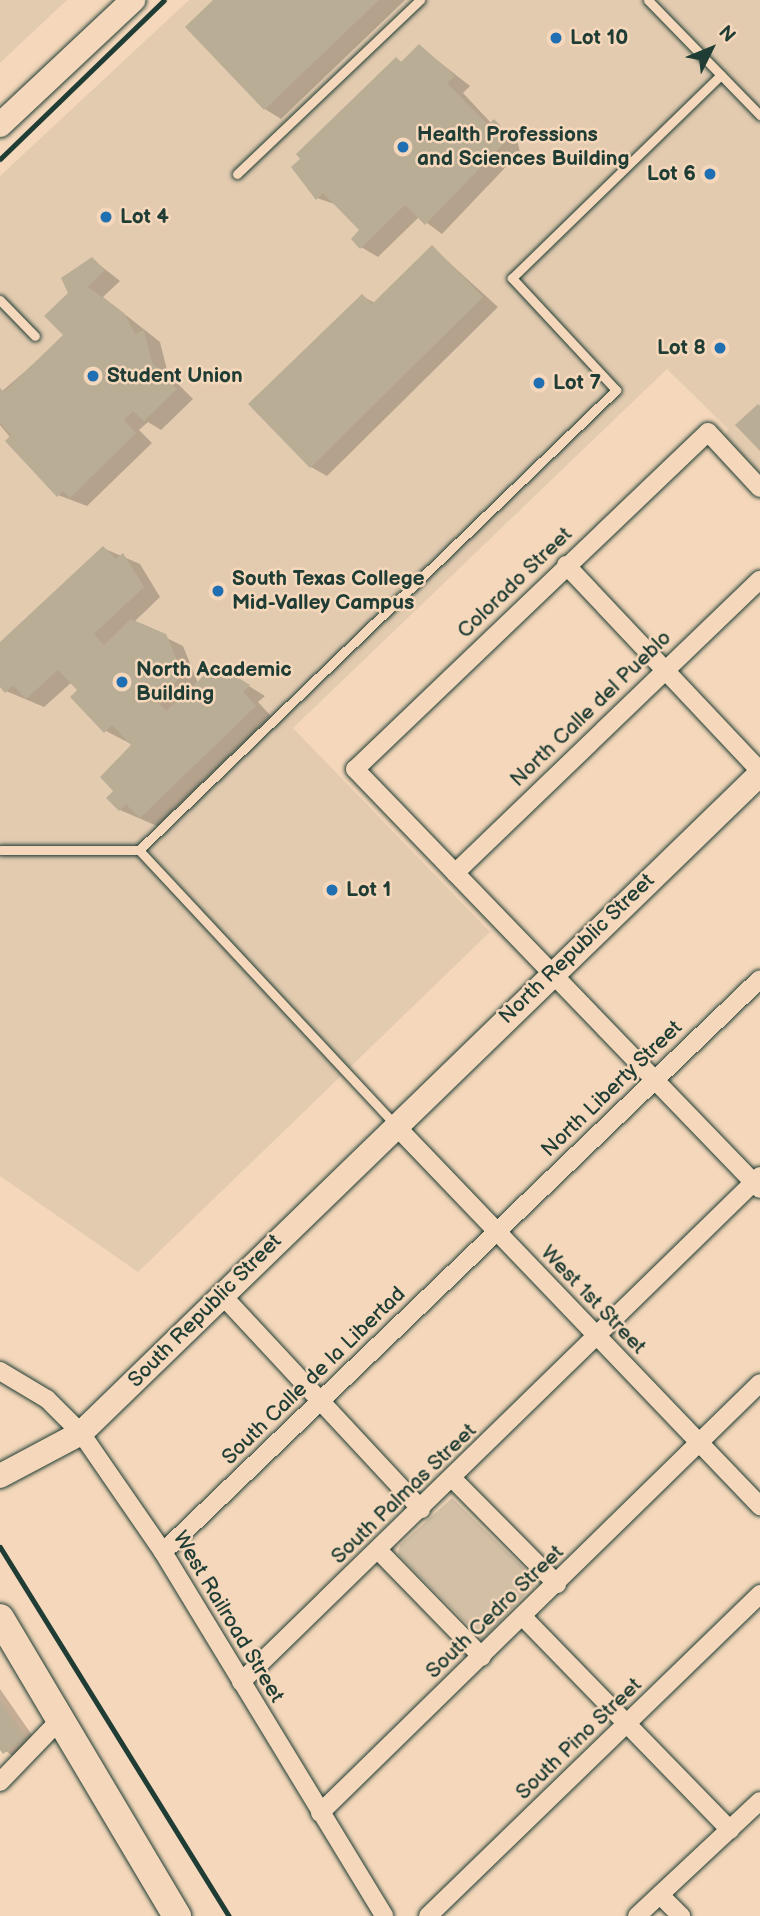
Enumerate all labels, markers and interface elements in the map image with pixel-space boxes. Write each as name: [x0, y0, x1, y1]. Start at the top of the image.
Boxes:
north arrow: [676, 14, 746, 84]
text: N: [713, 21, 740, 47]
place label: Lot 10: [570, 25, 628, 51]
marker: Lot 10: [548, 30, 564, 46]
place label: Health Professions and Sciences Building: [417, 122, 629, 172]
marker: Health Professions and Sciences Building: [395, 139, 411, 155]
place label: Lot 6: [647, 161, 696, 187]
marker: Lot 6: [702, 166, 718, 182]
place label: Lot 4: [120, 204, 169, 230]
marker: Lot 4: [98, 209, 114, 225]
place label: Lot 8: [657, 335, 706, 361]
marker: Lot 8: [712, 340, 728, 356]
place label: Student Union: [107, 363, 243, 389]
marker: Student Union: [85, 368, 101, 384]
place label: Lot 7: [553, 370, 601, 396]
marker: Lot 7: [531, 375, 547, 391]
street label: Colorado Street: [452, 522, 578, 644]
place label: South Texas College Mid-Valley Campus: [232, 566, 425, 616]
marker: South Texas College Mid-Valley Campus: [210, 583, 226, 599]
street label: North Calle del Pueblo: [505, 626, 677, 792]
place label: North Academic Building: [136, 657, 292, 707]
marker: North Academic Building: [114, 674, 130, 690]
street label: North Republic Street: [494, 868, 660, 1030]
place label: Lot 1: [346, 877, 391, 903]
marker: Lot 1: [324, 882, 340, 898]
street label: North Liberty Street: [536, 1015, 688, 1163]
street label: South Republic Street: [123, 1229, 287, 1393]
street label: West 1st Street: [535, 1240, 651, 1360]
street label: South Calle de la Libertad: [217, 1282, 411, 1470]
street label: South Palmas Street: [326, 1418, 482, 1570]
street label: West Railroad Street: [167, 1527, 289, 1707]
street label: South Cedro Street: [421, 1540, 569, 1684]
street label: South Pino Street: [511, 1673, 647, 1805]

